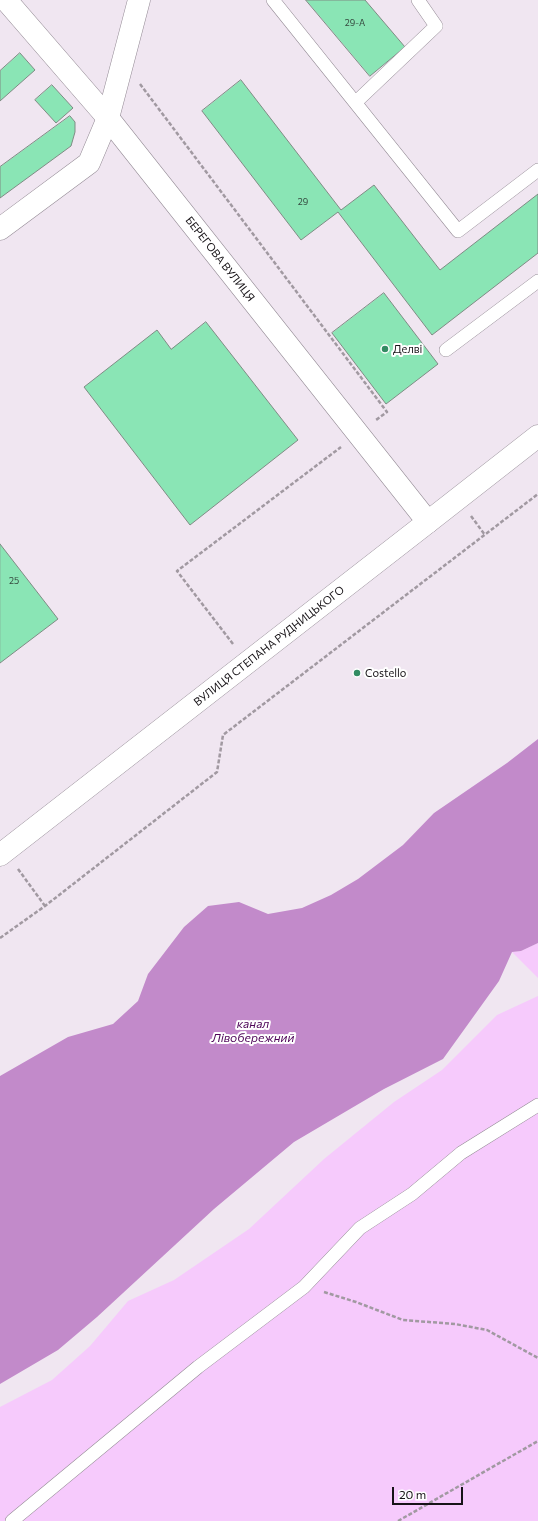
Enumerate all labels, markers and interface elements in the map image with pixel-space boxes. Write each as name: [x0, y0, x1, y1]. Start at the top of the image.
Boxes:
house number: 29-А: [345, 18, 365, 28]
house number: 29: [298, 197, 308, 207]
street label: БЕРЕГОВА ВУЛИЦЯ: [183, 214, 257, 304]
place label: Делві: [393, 342, 422, 356]
marker: Делві: [380, 344, 390, 354]
house number: 25: [9, 576, 19, 586]
street label: ВУЛИЦЯ СТЕПАНА РУДНИЦЬКОГО: [191, 583, 347, 709]
place label: Costello: [365, 666, 406, 680]
marker: Costello: [352, 668, 362, 678]
water label: канал Лівобережний: [212, 1017, 294, 1045]
scale bar: [394, 1479, 465, 1505]
text: 20 m: [399, 1487, 426, 1501]

